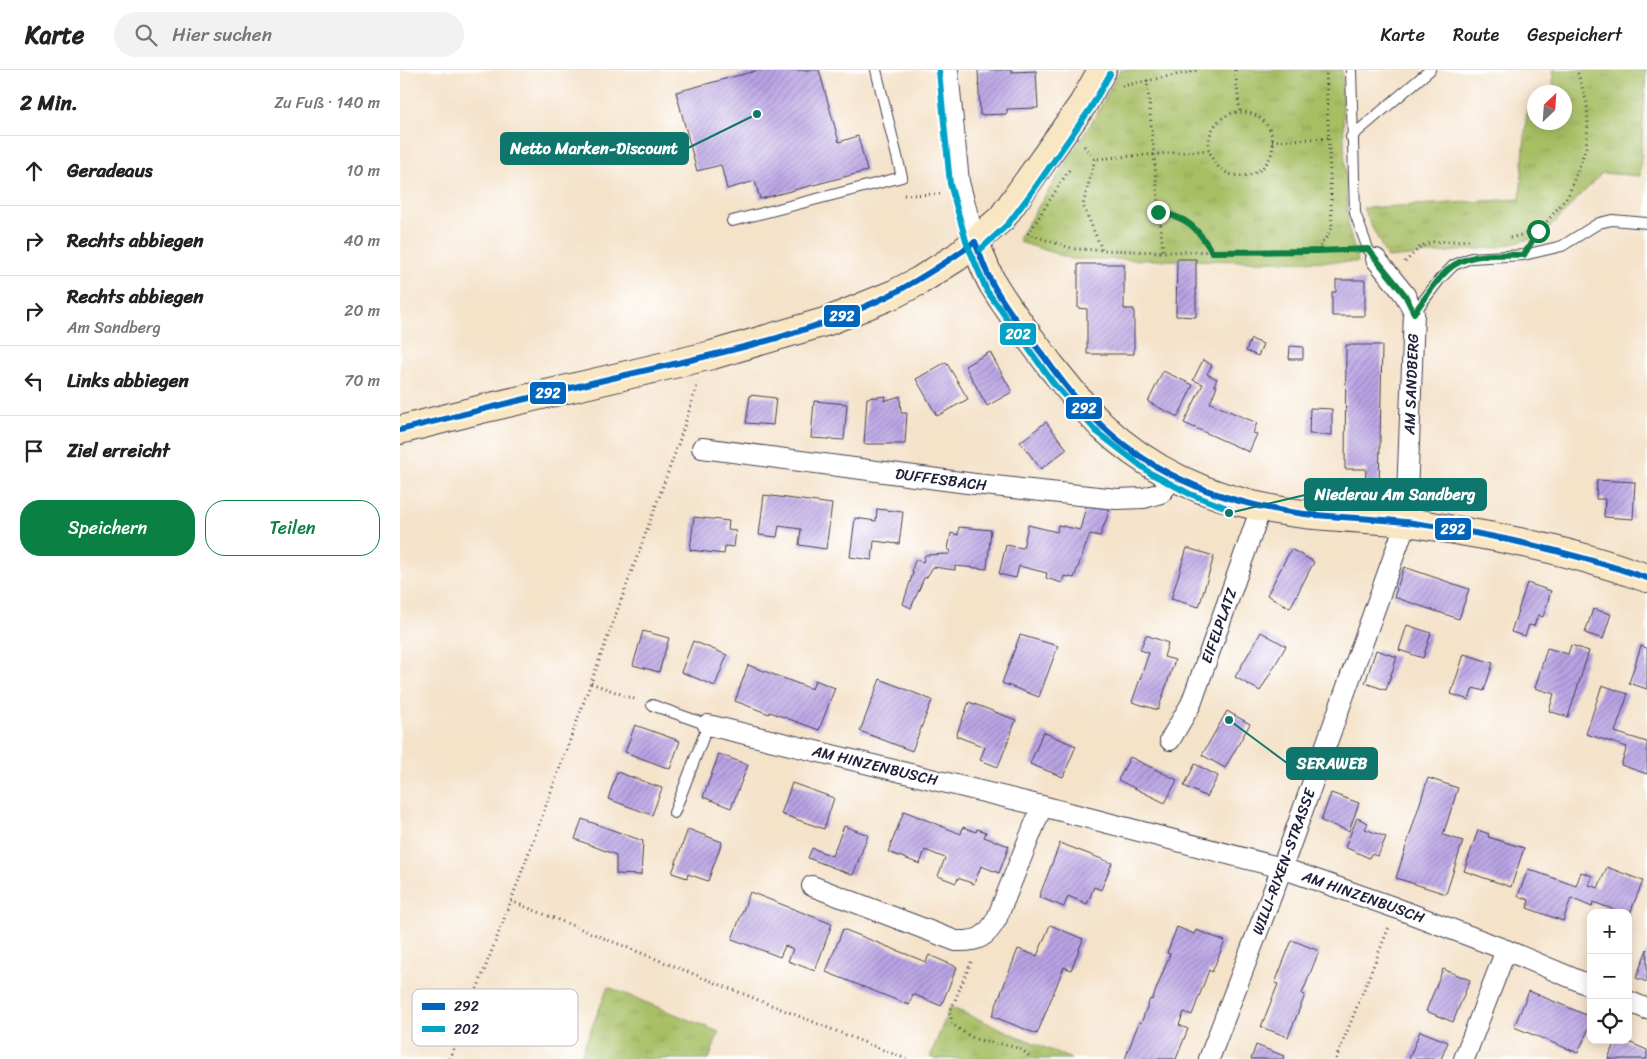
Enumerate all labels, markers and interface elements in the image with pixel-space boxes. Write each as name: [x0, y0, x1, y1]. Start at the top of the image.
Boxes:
search box: [114, 12, 464, 57]
text: Karte: [25, 14, 84, 56]
text: Hier suchen: [172, 18, 272, 51]
text: Karte: [1380, 19, 1425, 51]
text: Route: [1453, 19, 1499, 51]
text: Gespeichert: [1527, 19, 1622, 51]
icon: search: [132, 21, 160, 49]
text: 2 Min.: [20, 84, 78, 122]
north arrow: [1527, 85, 1572, 130]
text: Zu Fuß · 140 m: [274, 88, 380, 117]
callout: Netto Marken-Discount: [501, 133, 688, 164]
text: Netto Marken-Discount: [509, 134, 678, 163]
text: Geradeaus: [67, 154, 153, 187]
text: 10 m: [347, 156, 380, 185]
icon: ahead: [20, 157, 48, 185]
route end: [1147, 201, 1170, 224]
route start: [1527, 220, 1550, 243]
text: Rechts abbiegen: [67, 224, 204, 257]
text: 40 m: [343, 226, 380, 255]
icon: right: [20, 227, 48, 255]
text: Rechts abbiegen: [67, 280, 204, 313]
text: 20 m: [344, 296, 380, 325]
icon: right: [20, 297, 48, 325]
line badge: 292: [823, 304, 861, 328]
text: 292: [829, 304, 855, 329]
text: Am Sandberg: [67, 313, 161, 342]
line badge: 202: [999, 322, 1037, 346]
text: 202: [1004, 322, 1031, 347]
street label: AM SANDBERG: [1396, 333, 1426, 436]
text: Links abbiegen: [67, 364, 189, 397]
text: 70 m: [344, 366, 380, 395]
icon: left: [20, 367, 48, 395]
line badge: 292: [529, 381, 567, 405]
text: 292: [535, 381, 561, 406]
line badge: 292: [1065, 396, 1103, 420]
text: 292: [1071, 396, 1097, 421]
text: Ziel erreicht: [67, 434, 170, 467]
icon: arrive: [20, 437, 48, 465]
street label: DUFFESBACH: [894, 461, 988, 498]
callout: Niederau Am Sandberg: [1305, 479, 1486, 510]
text: Niederau Am Sandberg: [1314, 480, 1476, 509]
button: Speichern: [20, 500, 195, 556]
button: Teilen: [205, 500, 380, 556]
line badge: 292: [1434, 517, 1472, 541]
text: 292: [1440, 517, 1466, 542]
street label: EIFELPLATZ: [1194, 584, 1245, 667]
street label: AM HINZENBUSCH: [809, 738, 941, 793]
callout: SERAWEB: [1287, 748, 1377, 779]
text: SERAWEB: [1296, 749, 1368, 778]
street label: WILLI-RIXEN-STRASSE: [1245, 783, 1323, 939]
street label: AM HINZENBUSCH: [1298, 863, 1429, 931]
map controls: [1587, 909, 1632, 1044]
button: +: [1587, 909, 1632, 954]
button: −: [1587, 954, 1632, 999]
legend: [412, 989, 578, 1046]
text: 292: [454, 994, 479, 1019]
button: locate: [1587, 999, 1632, 1044]
text: 202: [454, 1017, 479, 1042]

